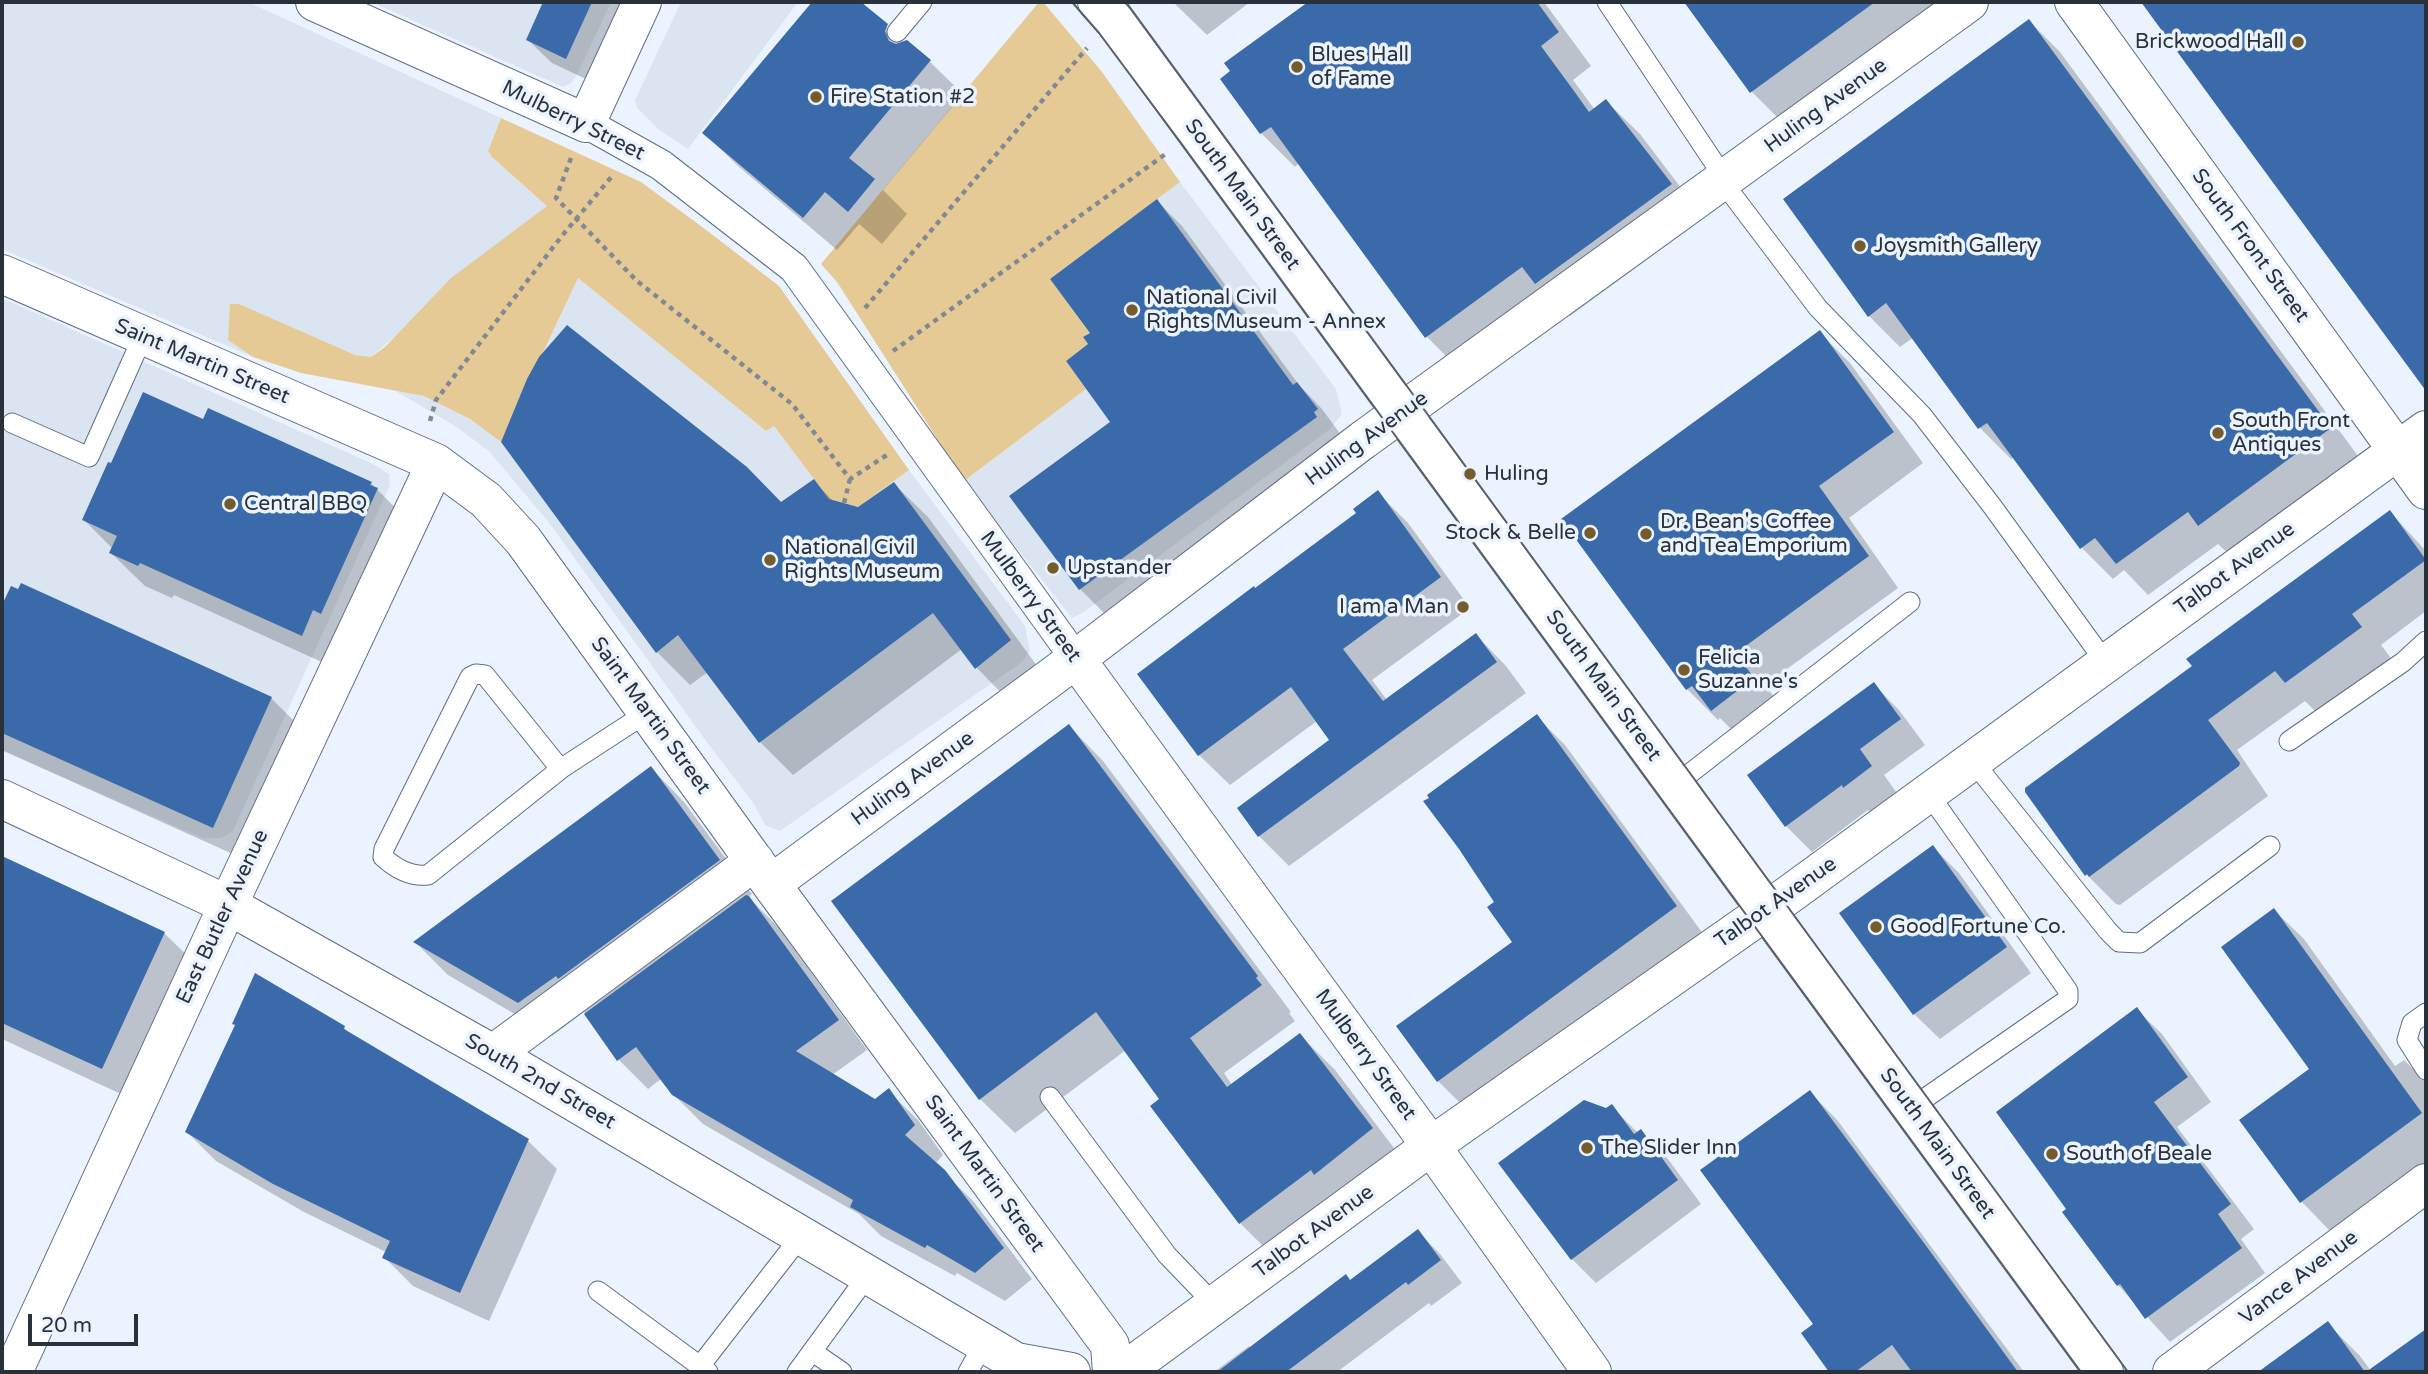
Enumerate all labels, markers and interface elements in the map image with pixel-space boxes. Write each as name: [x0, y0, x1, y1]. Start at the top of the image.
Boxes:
place label: Brickwood Hall: [2135, 29, 2284, 55]
marker: Brickwood Hall: [2290, 34, 2306, 50]
place label: Blues Hall of Fame: [1311, 42, 1409, 92]
street label: Huling Avenue: [1760, 53, 1892, 159]
marker: Blues Hall of Fame: [1289, 59, 1305, 75]
street label: Mulberry Street: [497, 75, 649, 167]
place label: Fire Station #2: [830, 84, 975, 110]
marker: Fire Station #2: [808, 89, 824, 105]
street label: South Main Street: [1179, 115, 1305, 275]
street label: South Front Street: [2186, 164, 2314, 328]
place label: Joysmith Gallery: [1874, 233, 2038, 259]
marker: Joysmith Gallery: [1852, 238, 1868, 254]
place label: National Civil Rights Museum - Annex: [1146, 285, 1386, 335]
marker: National Civil Rights Museum - Annex: [1124, 302, 1140, 318]
street label: Saint Martin Street: [111, 314, 293, 410]
street label: Huling Avenue: [1301, 386, 1433, 492]
place label: South Front Antiques: [2232, 408, 2350, 458]
marker: South Front Antiques: [2210, 425, 2226, 441]
place label: Huling: [1484, 461, 1549, 487]
marker: Huling: [1462, 466, 1478, 482]
place label: Central BBQ: [244, 491, 367, 517]
marker: Central BBQ: [222, 496, 238, 512]
place label: Dr. Bean's Coffee and Tea Emporium: [1660, 509, 1848, 559]
street label: Talbot Avenue: [2170, 517, 2300, 621]
place label: Stock & Belle: [1445, 520, 1576, 546]
marker: Stock & Belle: [1582, 525, 1598, 541]
street label: Mulberry Street: [974, 526, 1086, 668]
marker: Dr. Bean's Coffee and Tea Emporium: [1638, 526, 1654, 542]
place label: National Civil Rights Museum: [784, 535, 940, 585]
marker: National Civil Rights Museum: [762, 552, 778, 568]
place label: Upstander: [1067, 555, 1172, 581]
marker: Upstander: [1045, 560, 1061, 576]
place label: I am a Man: [1339, 594, 1449, 620]
marker: I am a Man: [1455, 599, 1471, 615]
street label: South Main Street: [1540, 606, 1666, 766]
street label: Saint Martin Street: [585, 633, 715, 799]
place label: Felicia Suzanne's: [1698, 645, 1798, 695]
marker: Felicia Suzanne's: [1676, 662, 1692, 678]
street label: Huling Avenue: [847, 726, 979, 832]
street label: East Butler Avenue: [172, 826, 274, 1008]
street label: Talbot Avenue: [1710, 852, 1842, 954]
place label: Good Fortune Co.: [1890, 914, 2066, 940]
marker: Good Fortune Co.: [1868, 919, 1884, 935]
street label: Mulberry Street: [1309, 984, 1421, 1126]
street label: South 2nd Street: [460, 1029, 620, 1135]
street label: South Main Street: [1874, 1064, 2000, 1224]
street label: Saint Martin Street: [919, 1091, 1049, 1257]
place label: The Slider Inn: [1601, 1135, 1737, 1161]
marker: The Slider Inn: [1579, 1140, 1595, 1156]
place label: South of Beale: [2066, 1141, 2212, 1167]
marker: South of Beale: [2044, 1146, 2060, 1162]
street label: Talbot Avenue: [1249, 1180, 1379, 1284]
street label: Vance Avenue: [2235, 1225, 2363, 1331]
scale bar: [32, 1300, 142, 1344]
text: 20 m: [41, 1313, 92, 1338]

